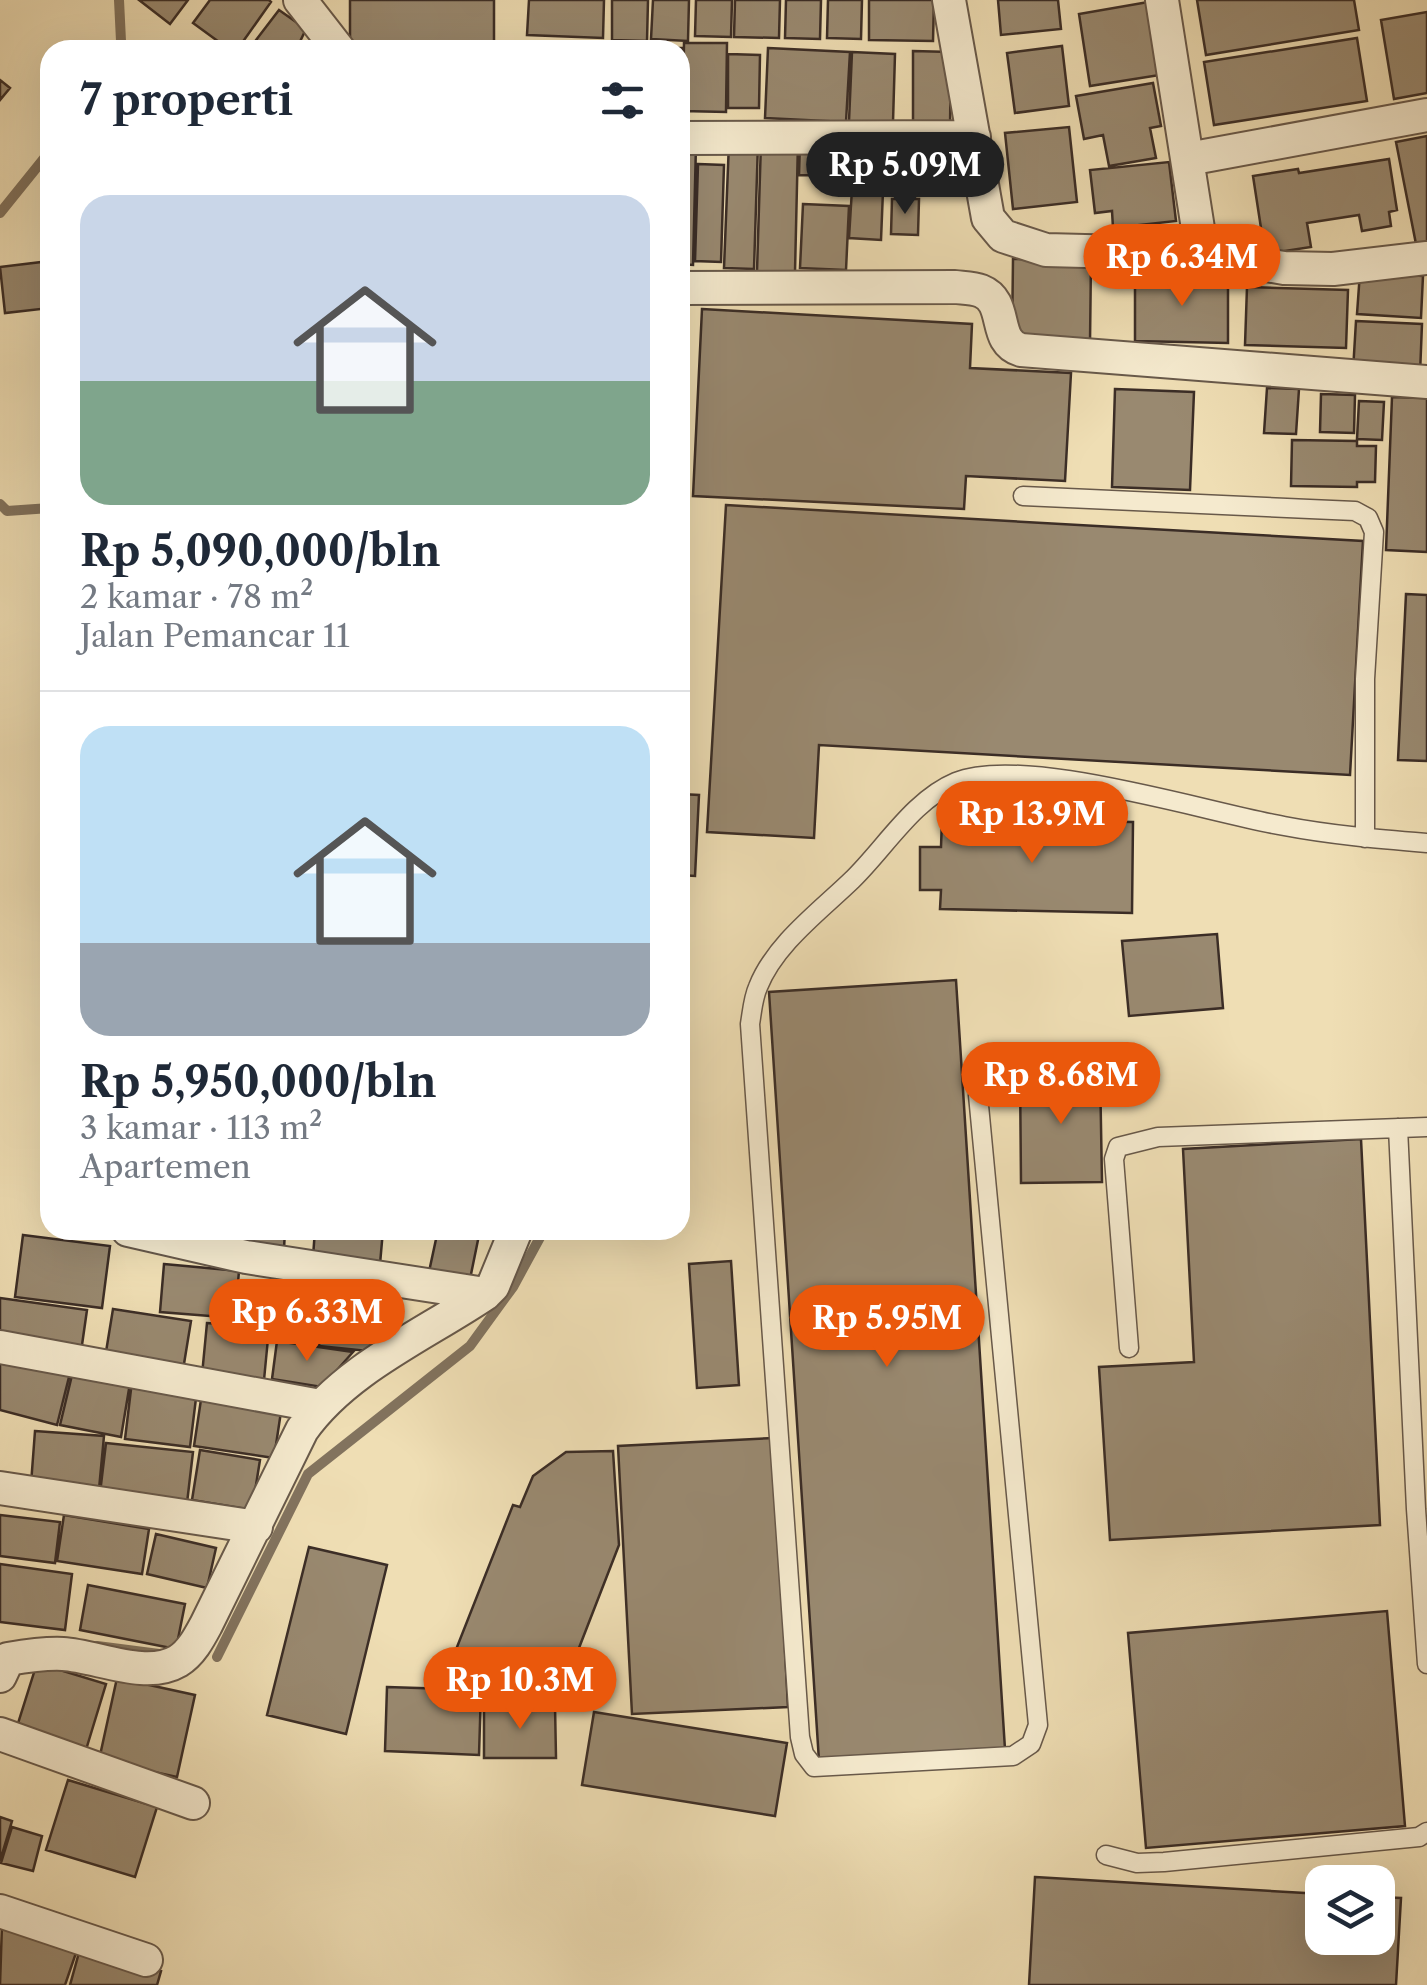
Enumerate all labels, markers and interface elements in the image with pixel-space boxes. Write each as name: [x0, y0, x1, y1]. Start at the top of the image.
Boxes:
icon: filters: [595, 73, 650, 128]
text: 7 properti: [80, 74, 293, 126]
pin: Rp 5.09M: [802, 132, 1008, 217]
text: Rp 5.09M: [828, 145, 982, 184]
pin: Rp 6.34M: [1079, 224, 1285, 309]
text: Rp 6.34M: [1105, 237, 1259, 276]
icon: home: [275, 260, 455, 440]
text: Rp 5,090,000/bln: [80, 525, 441, 577]
text: 2 kamar · 78 m²: [80, 577, 313, 616]
text: Jalan Pemancar 11: [80, 616, 350, 655]
pin: Rp 13.9M: [929, 781, 1135, 866]
icon: home: [275, 791, 455, 971]
text: Rp 13.9M: [958, 794, 1106, 833]
pin: Rp 8.68M: [958, 1042, 1164, 1127]
text: Rp 8.68M: [983, 1055, 1139, 1094]
text: Rp 5,950,000/bln: [80, 1056, 436, 1108]
text: 3 kamar · 113 m²: [80, 1108, 322, 1147]
text: Apartemen: [80, 1147, 251, 1186]
pin: Rp 6.33M: [204, 1279, 410, 1364]
pin: Rp 5.95M: [784, 1285, 990, 1370]
text: Rp 6.33M: [231, 1292, 383, 1331]
text: Rp 5.95M: [812, 1298, 962, 1337]
pin: Rp 10.3M: [417, 1647, 623, 1732]
text: Rp 10.3M: [445, 1660, 595, 1699]
map controls: [1305, 1865, 1395, 1955]
button: layers: [1305, 1865, 1395, 1955]

